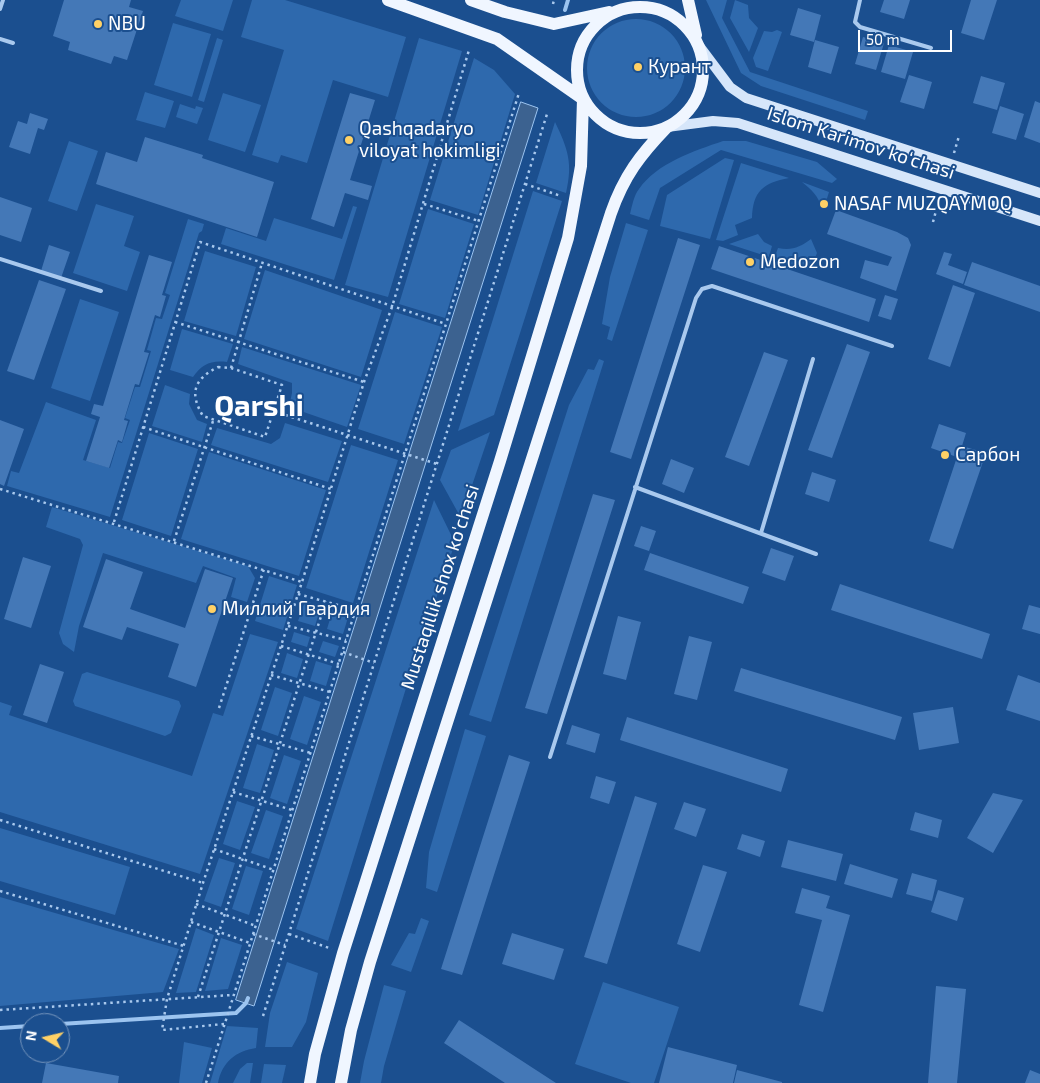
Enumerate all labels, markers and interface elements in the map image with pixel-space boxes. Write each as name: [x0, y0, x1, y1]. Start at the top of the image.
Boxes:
place label: NBU: [108, 13, 146, 35]
marker: NBU: [92, 18, 104, 30]
scale bar: [860, 20, 954, 52]
text: 50 m: [866, 30, 900, 48]
place label: Курант: [648, 56, 711, 78]
marker: Курант: [632, 61, 644, 73]
street label: Islom Karimov ko‘chasi: [764, 102, 958, 184]
place label: Qashqadaryo viloyat hokimligi: [359, 118, 500, 162]
marker: Qashqadaryo viloyat hokimligi: [343, 134, 355, 146]
place label: NASAF MUZQAYMOQ: [834, 193, 1012, 215]
marker: NASAF MUZQAYMOQ: [818, 198, 830, 210]
place label: Medozon: [760, 251, 840, 273]
marker: Medozon: [744, 256, 756, 268]
district label: Qarshi: [214, 389, 304, 423]
place label: Сарбон: [955, 444, 1020, 466]
marker: Сарбон: [939, 449, 951, 461]
street label: Mustaqillik shox ko'chasi: [396, 482, 484, 692]
place label: Миллий Гвардия: [222, 598, 370, 620]
marker: Миллий Гвардия: [206, 603, 218, 615]
north arrow: [20, 1013, 70, 1063]
text: N: [21, 1029, 40, 1042]

